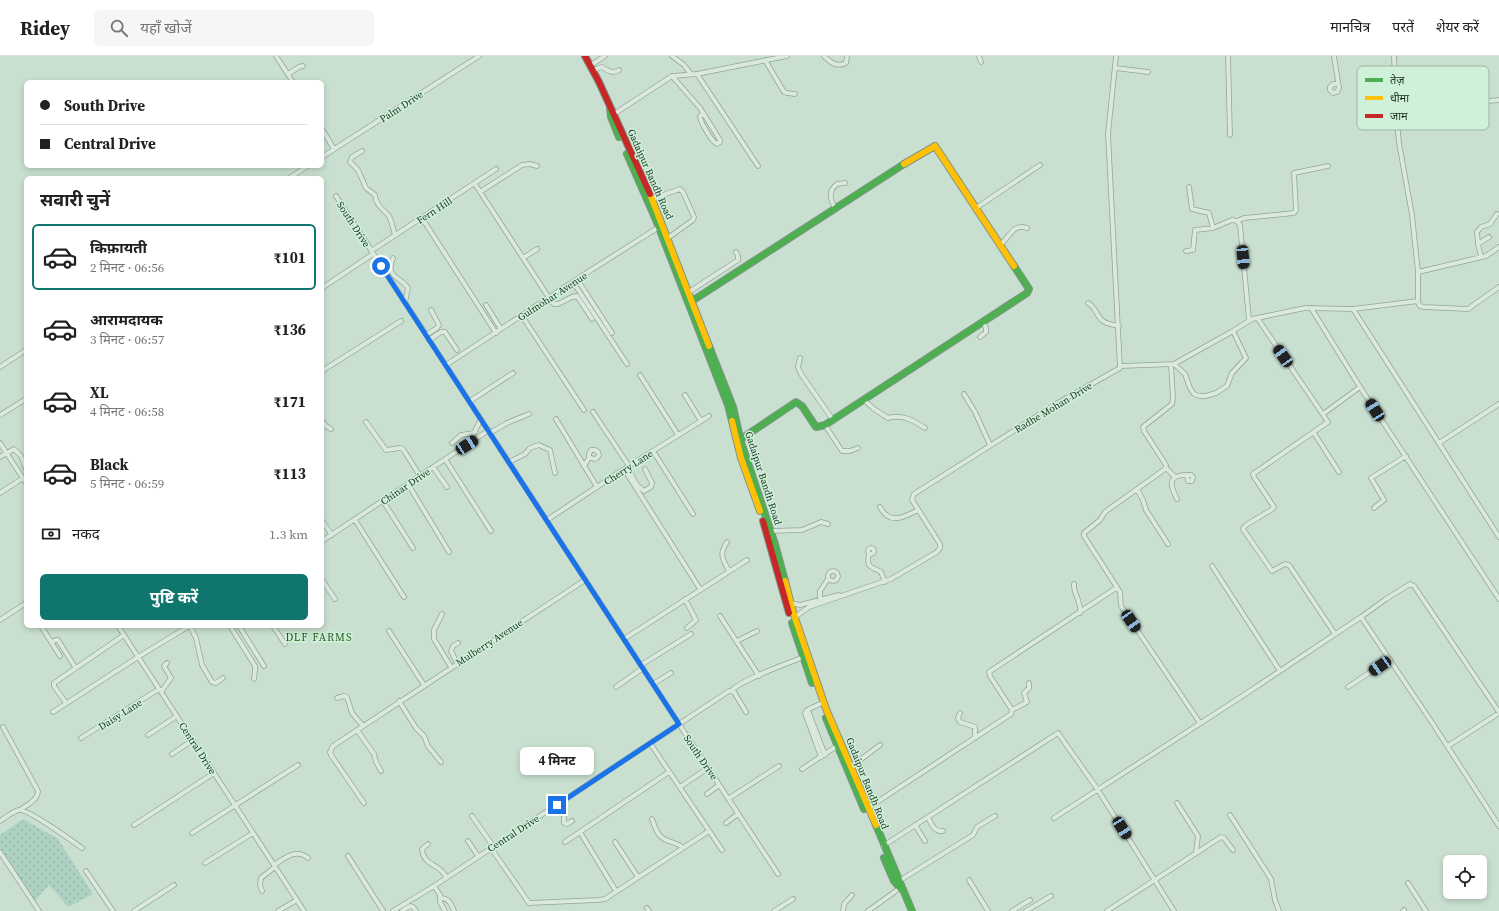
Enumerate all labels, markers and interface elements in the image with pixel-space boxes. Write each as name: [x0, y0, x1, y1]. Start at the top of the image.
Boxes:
search box: [94, 10, 374, 46]
text: Ridey: [20, 15, 70, 41]
icon: search: [108, 17, 130, 39]
text: यहाँ खोजें: [140, 17, 192, 38]
text: मानचित्र: [1330, 17, 1370, 37]
text: परतें: [1392, 17, 1414, 37]
text: शेयर करें: [1436, 17, 1479, 37]
legend: [1357, 66, 1489, 130]
text: तेज़: [1390, 73, 1405, 88]
street label: Palm Drive: [377, 88, 426, 125]
text: धीमा: [1390, 91, 1409, 106]
text: South Drive: [64, 95, 145, 116]
text: जाम: [1390, 109, 1408, 124]
street label: Gadaipur Bandh Road: [625, 127, 676, 222]
text: Central Drive: [64, 133, 156, 154]
text: सवारी चुनें: [40, 187, 110, 212]
street label: Fern Hill: [414, 194, 455, 227]
street label: South Drive: [334, 199, 373, 250]
text: किफ़ायती: [90, 237, 147, 258]
icon: car: [42, 239, 78, 275]
car: [1236, 245, 1250, 269]
text: ₹101: [273, 247, 306, 268]
route start: [372, 257, 390, 275]
text: 2 मिनट · 06:56: [90, 259, 164, 276]
street label: Gulmohar Avenue: [515, 269, 590, 324]
text: आरामदायक: [90, 309, 163, 330]
icon: car: [42, 311, 78, 347]
text: ₹136: [273, 319, 306, 340]
text: 3 मिनट · 06:57: [90, 331, 164, 348]
car: [1271, 343, 1295, 369]
street label: Radhe Mohan Drive: [1012, 379, 1095, 436]
text: XL: [90, 382, 109, 403]
icon: car: [42, 383, 78, 419]
text: ₹171: [273, 391, 306, 412]
car: [1363, 397, 1387, 423]
text: 4 मिनट · 06:58: [90, 403, 164, 420]
street label: Gadaipur Bandh Road: [742, 430, 785, 527]
car: [454, 433, 480, 457]
street label: Cherry Lane: [601, 447, 655, 488]
text: Black: [90, 454, 129, 475]
icon: car: [42, 455, 78, 491]
text: ₹113: [273, 463, 306, 484]
street label: Chinar Drive: [378, 465, 433, 508]
text: 5 मिनट · 06:59: [90, 475, 164, 492]
icon: cash: [40, 523, 62, 545]
text: नकद: [72, 523, 100, 544]
text: 1.3 km: [269, 526, 308, 543]
button: पुष्टि करें: [40, 574, 308, 620]
car: [1119, 608, 1143, 634]
street label: Mulberry Avenue: [453, 616, 525, 669]
district label: DLF FARMS: [285, 630, 353, 645]
car: [1367, 654, 1393, 678]
street label: Daisy Lane: [96, 696, 145, 733]
street label: Central Drive: [176, 720, 219, 777]
street label: South Drive: [681, 732, 721, 782]
street label: Gadaipur Bandh Road: [843, 735, 892, 831]
callout: 4 मिनट: [520, 747, 594, 775]
text: 4 मिनट: [538, 752, 576, 769]
route end: [548, 796, 566, 814]
street label: Central Drive: [485, 812, 542, 855]
car: [1111, 815, 1133, 841]
map controls: [1443, 855, 1487, 899]
button: locate: [1443, 855, 1487, 899]

